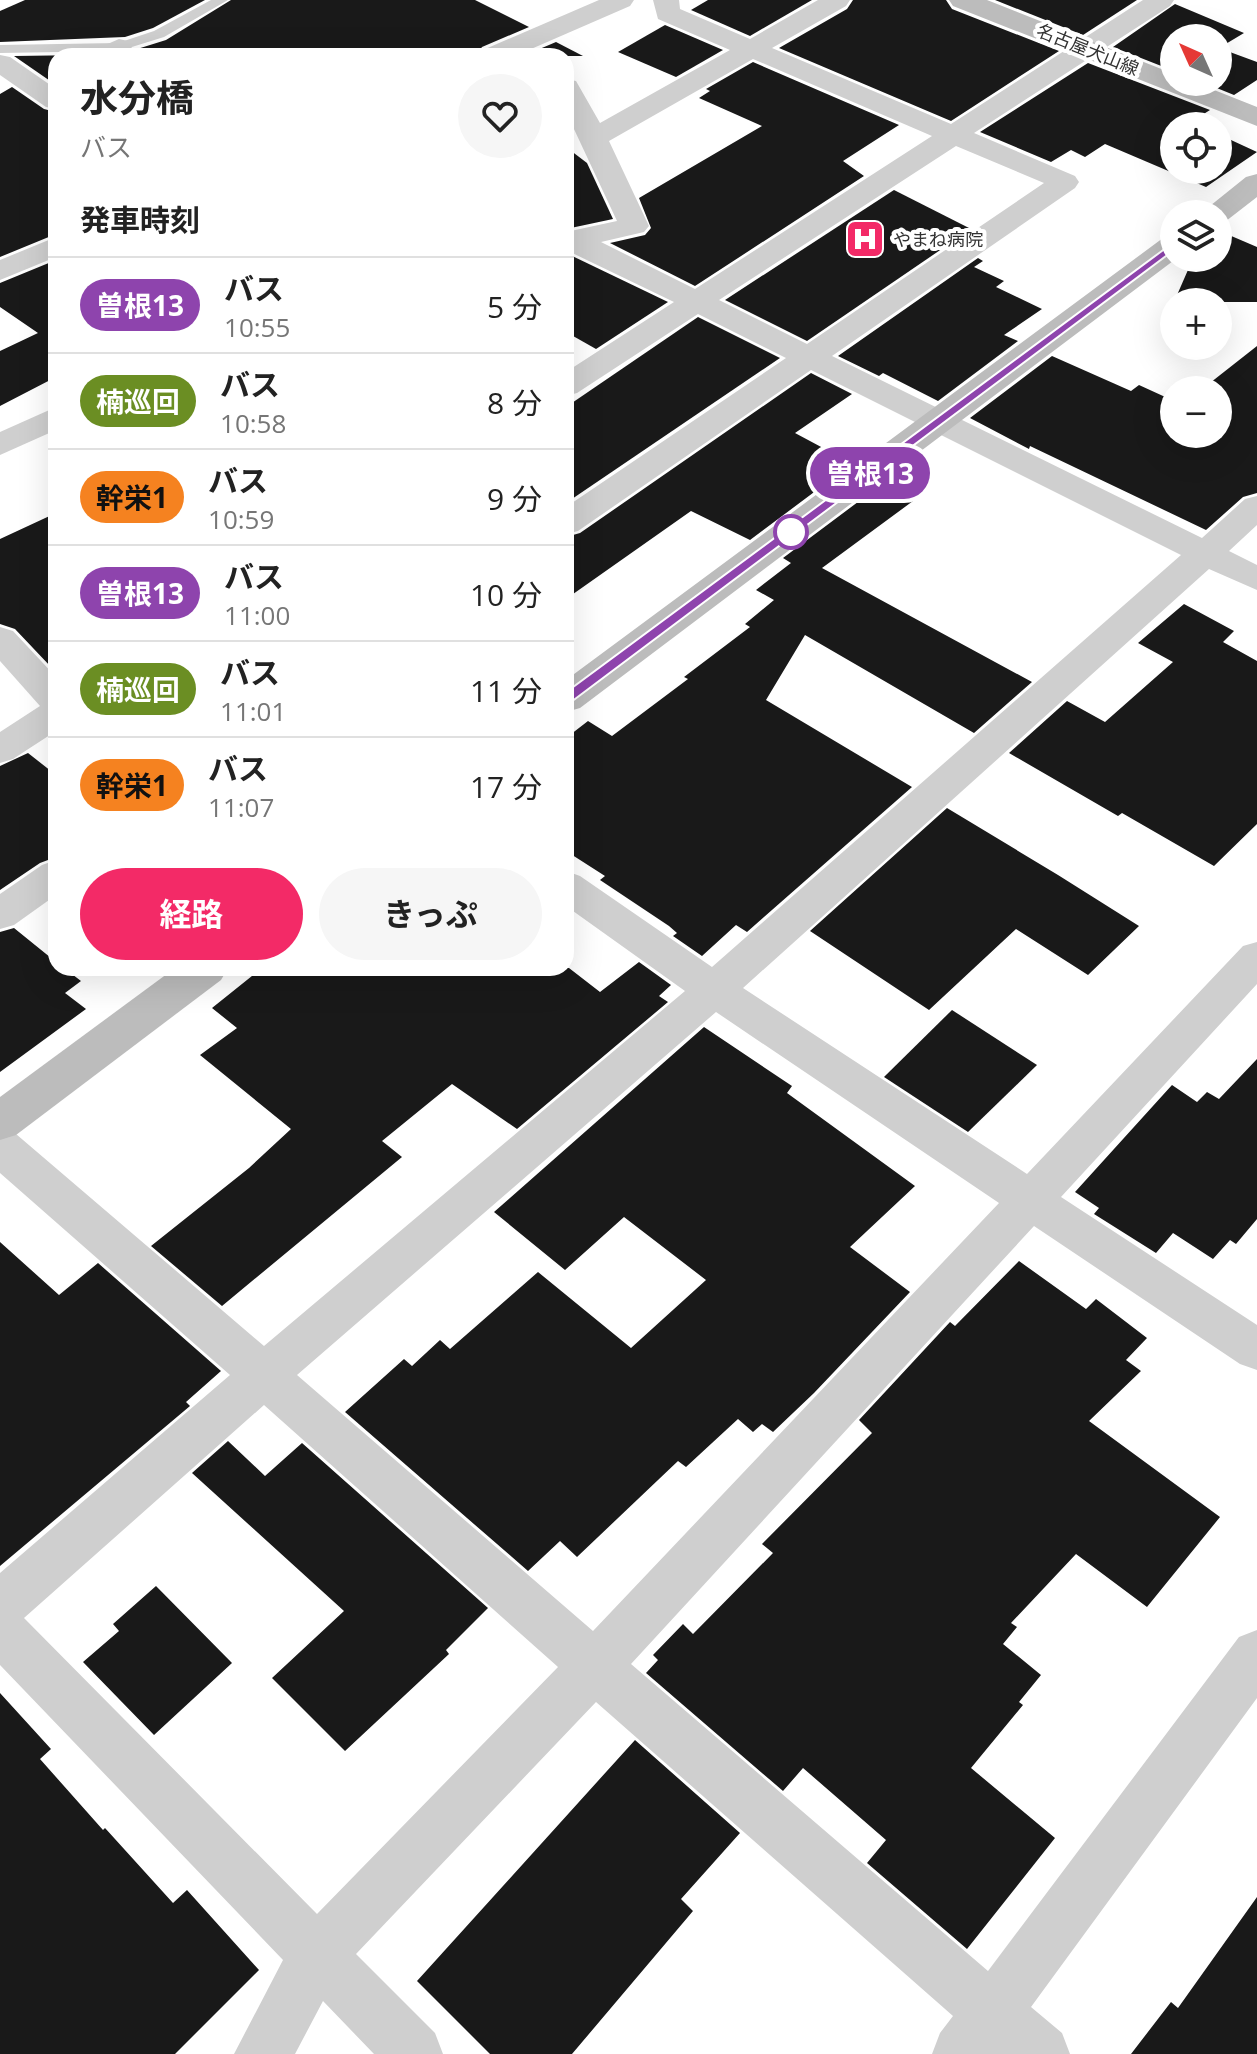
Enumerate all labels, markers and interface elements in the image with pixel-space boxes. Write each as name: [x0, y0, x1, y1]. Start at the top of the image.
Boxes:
street label: 名古屋犬山線: [1033, 18, 1143, 80]
north arrow: [1160, 24, 1232, 96]
map controls: [1160, 24, 1232, 448]
text: 水分橋: [80, 71, 194, 123]
button: heart: [458, 74, 542, 158]
button: locate: [1160, 112, 1232, 184]
text: バス: [80, 129, 132, 165]
text: 発車時刻: [80, 199, 200, 240]
button: layers: [1160, 200, 1232, 272]
hospital icon: やまね病院: [844, 218, 886, 260]
place label: やまね病院: [893, 227, 983, 251]
text: バス: [224, 268, 284, 309]
text: 曽根13: [96, 286, 184, 324]
text: 5 分: [487, 286, 542, 327]
button: +: [1160, 288, 1232, 360]
text: 10:55: [224, 309, 290, 345]
text: バス: [220, 364, 280, 405]
button: −: [1160, 376, 1232, 448]
text: 楠巡回: [96, 382, 180, 420]
text: 8 分: [487, 382, 542, 423]
text: 10:58: [220, 405, 286, 441]
line badge: 曽根13: [814, 447, 926, 499]
text: 曽根13: [826, 454, 914, 492]
text: バス: [208, 460, 268, 501]
text: 幹栄1: [96, 478, 168, 516]
text: 9 分: [487, 478, 542, 519]
text: 10:59: [208, 501, 274, 537]
unlabelled marker: [774, 515, 808, 549]
text: バス: [224, 556, 284, 597]
text: 曽根13: [96, 574, 184, 612]
text: 10 分: [470, 574, 542, 615]
text: 11:00: [224, 597, 290, 633]
text: バス: [220, 652, 280, 693]
text: 楠巡回: [96, 670, 180, 708]
text: 11 分: [470, 670, 542, 711]
text: 11:01: [220, 693, 286, 729]
text: バス: [208, 748, 268, 789]
text: 幹栄1: [96, 766, 168, 804]
text: 17 分: [470, 766, 542, 807]
text: 11:07: [208, 789, 274, 825]
button: 経路: [80, 868, 303, 960]
button: きっぷ: [319, 868, 542, 960]

